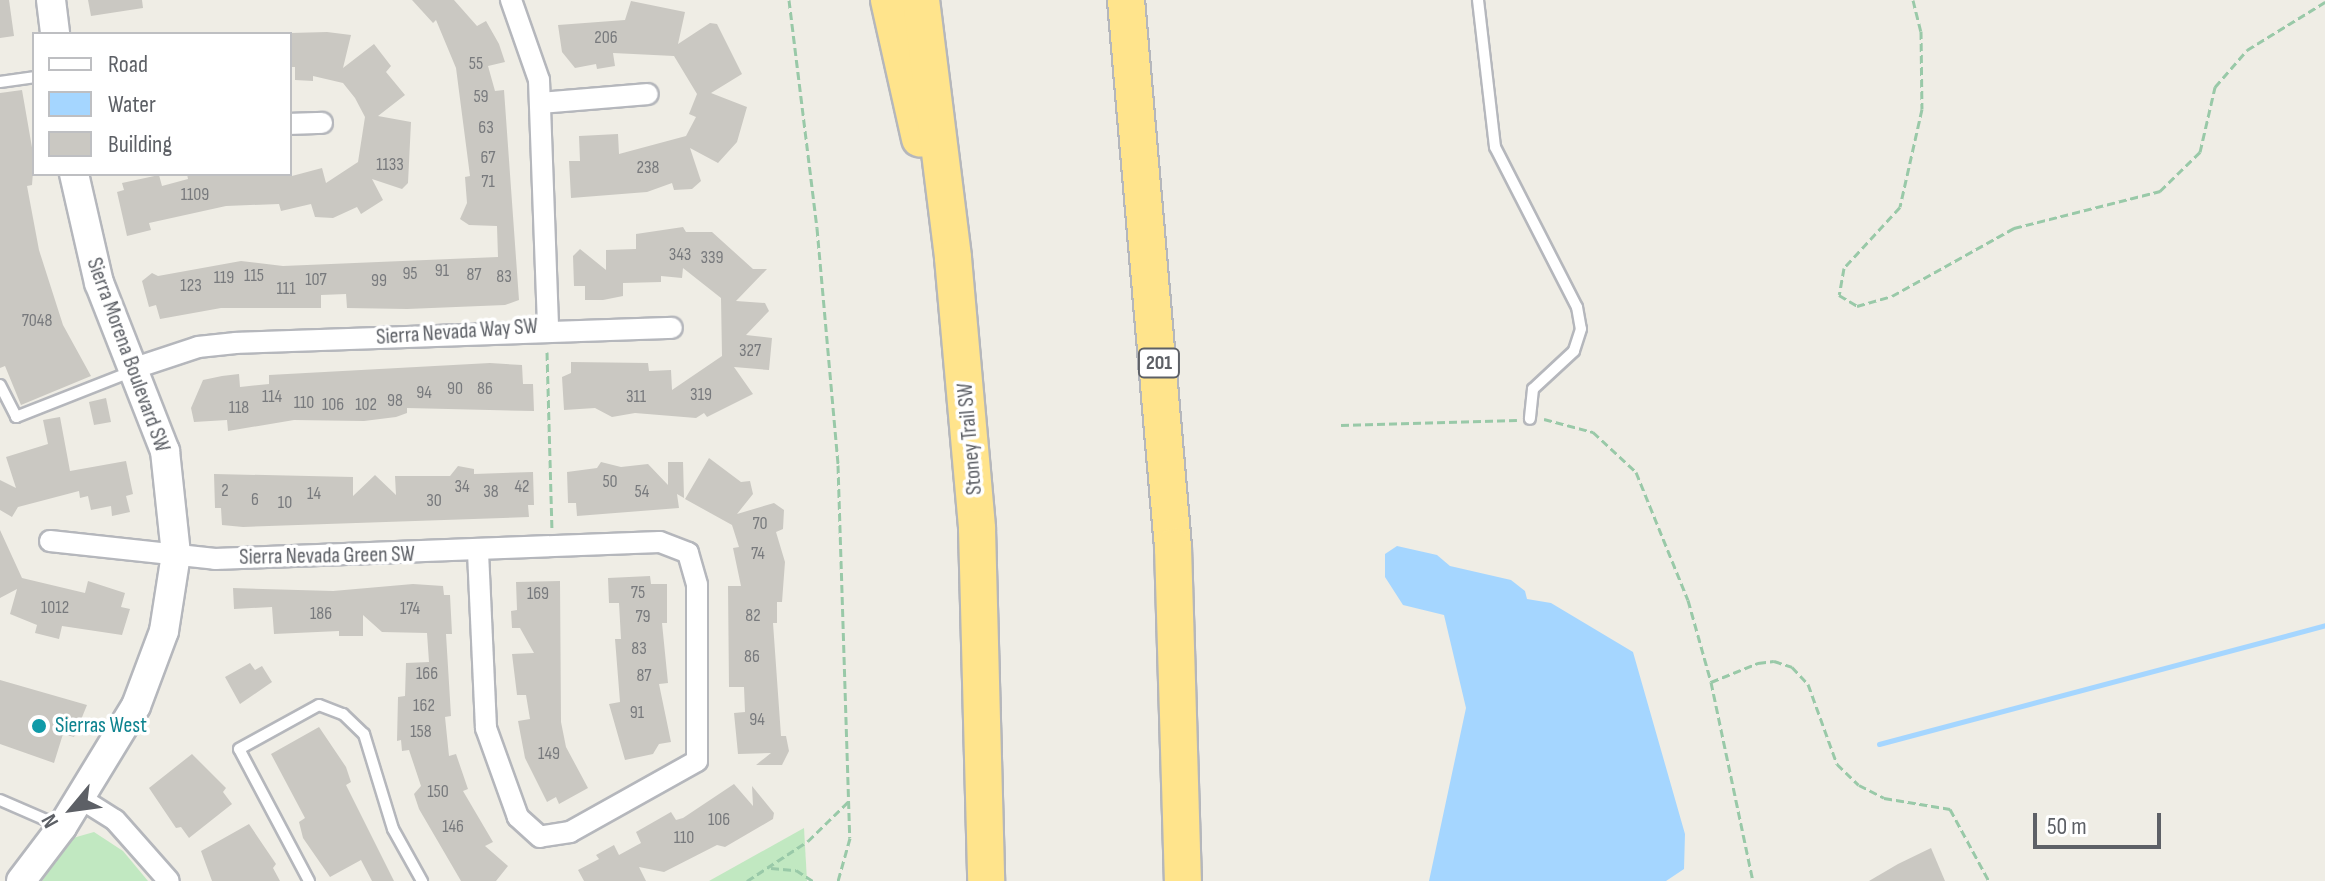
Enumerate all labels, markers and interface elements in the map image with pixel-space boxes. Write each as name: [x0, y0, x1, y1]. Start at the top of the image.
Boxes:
house number: 206: [594, 27, 618, 49]
legend: [32, 32, 292, 176]
text: Road: [108, 50, 148, 79]
house number: 55: [469, 53, 483, 75]
house number: 59: [473, 86, 489, 108]
text: Water: [108, 90, 156, 119]
house number: 63: [478, 117, 494, 139]
text: Building: [108, 130, 172, 159]
house number: 67: [480, 147, 496, 169]
house number: 1133: [376, 154, 404, 176]
house number: 238: [637, 157, 659, 179]
house number: 71: [481, 171, 495, 193]
house number: 1109: [181, 184, 209, 206]
house number: 343: [669, 244, 691, 266]
house number: 339: [700, 247, 724, 269]
street label: Sierra Morena Boulevard SW: [81, 254, 175, 456]
house number: 91: [435, 260, 449, 282]
house number: 95: [402, 263, 418, 285]
house number: 87: [466, 264, 482, 286]
house number: 115: [244, 265, 264, 287]
house number: 83: [496, 266, 512, 288]
house number: 119: [214, 267, 234, 289]
house number: 107: [305, 269, 327, 291]
house number: 99: [371, 270, 387, 292]
house number: 123: [180, 275, 202, 297]
house number: 111: [277, 278, 295, 300]
house number: 7048: [22, 310, 52, 332]
street label: Sierra Nevada Way SW: [375, 313, 539, 351]
house number: 327: [739, 340, 761, 362]
road number: 201: [1137, 347, 1181, 379]
house number: 90: [447, 378, 463, 400]
house number: 86: [477, 378, 493, 400]
house number: 94: [416, 382, 432, 404]
street label: Stoney Trail SW: [952, 382, 988, 496]
house number: 319: [690, 384, 712, 406]
house number: 114: [262, 386, 282, 408]
house number: 311: [626, 386, 646, 408]
house number: 98: [387, 390, 403, 412]
house number: 110: [294, 392, 314, 414]
house number: 106: [322, 394, 344, 416]
house number: 102: [355, 394, 377, 416]
house number: 118: [229, 397, 249, 419]
house number: 50: [602, 471, 618, 493]
house number: 34: [454, 476, 470, 498]
house number: 42: [514, 476, 530, 498]
house number: 2: [221, 480, 229, 502]
house number: 38: [483, 481, 499, 503]
house number: 54: [635, 481, 649, 503]
house number: 14: [307, 483, 321, 505]
house number: 6: [251, 489, 259, 511]
house number: 30: [426, 490, 442, 512]
house number: 10: [278, 492, 292, 514]
house number: 70: [752, 513, 768, 535]
street label: Sierra Nevada Green SW: [239, 541, 415, 571]
house number: 74: [751, 543, 765, 565]
house number: 75: [631, 582, 645, 604]
house number: 169: [527, 583, 549, 605]
house number: 1012: [41, 597, 69, 619]
house number: 174: [400, 598, 420, 620]
house number: 186: [310, 603, 332, 625]
house number: 82: [745, 605, 761, 627]
house number: 79: [635, 606, 651, 628]
house number: 83: [631, 638, 647, 660]
house number: 86: [744, 646, 760, 668]
house number: 166: [416, 663, 438, 685]
house number: 87: [636, 665, 652, 687]
house number: 162: [413, 695, 435, 717]
house number: 91: [630, 702, 644, 724]
house number: 94: [749, 709, 765, 731]
place label: Sierras West: [55, 713, 147, 739]
marker: Sierras West: [30, 717, 48, 735]
house number: 158: [410, 721, 432, 743]
house number: 149: [538, 743, 560, 765]
north arrow: [32, 769, 112, 849]
house number: 150: [427, 781, 449, 803]
scale bar: [2037, 797, 2165, 847]
text: N: [36, 809, 65, 833]
house number: 106: [708, 809, 730, 831]
text: 50 m: [2047, 812, 2087, 841]
house number: 146: [442, 816, 464, 838]
house number: 110: [674, 827, 694, 849]

